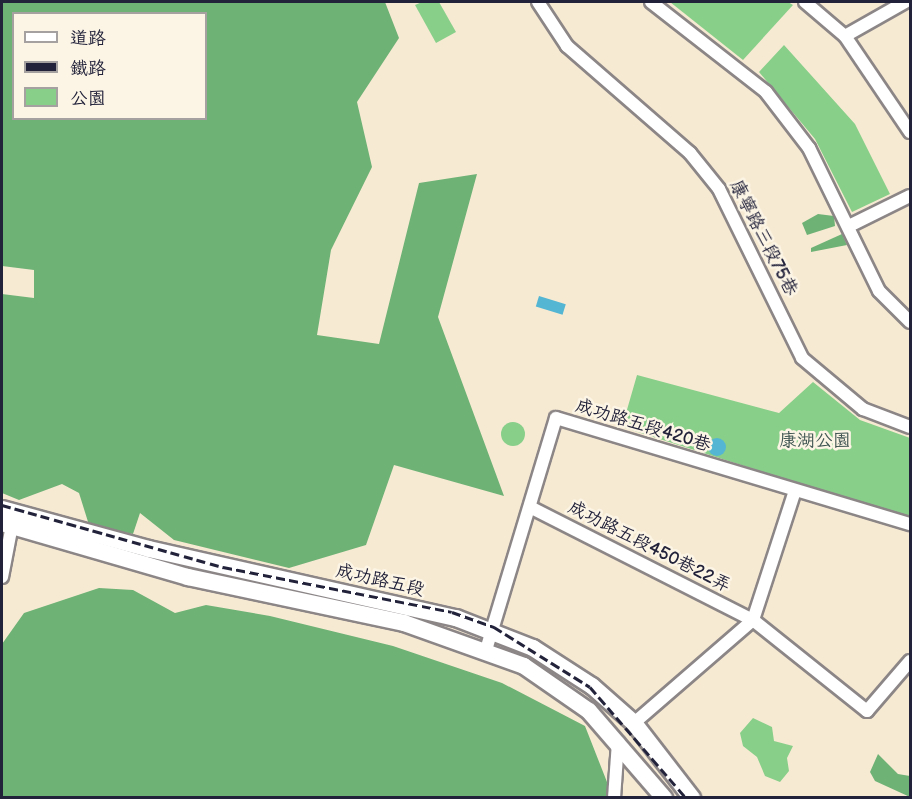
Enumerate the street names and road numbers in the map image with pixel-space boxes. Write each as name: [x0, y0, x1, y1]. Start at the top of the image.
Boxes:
street label: 康寧路三段75巷: [725, 176, 801, 300]
street label: 成功路五段420巷: [573, 395, 713, 457]
street label: 成功路五段450巷22弄: [564, 497, 734, 597]
street label: 成功路五段: [334, 560, 426, 602]

